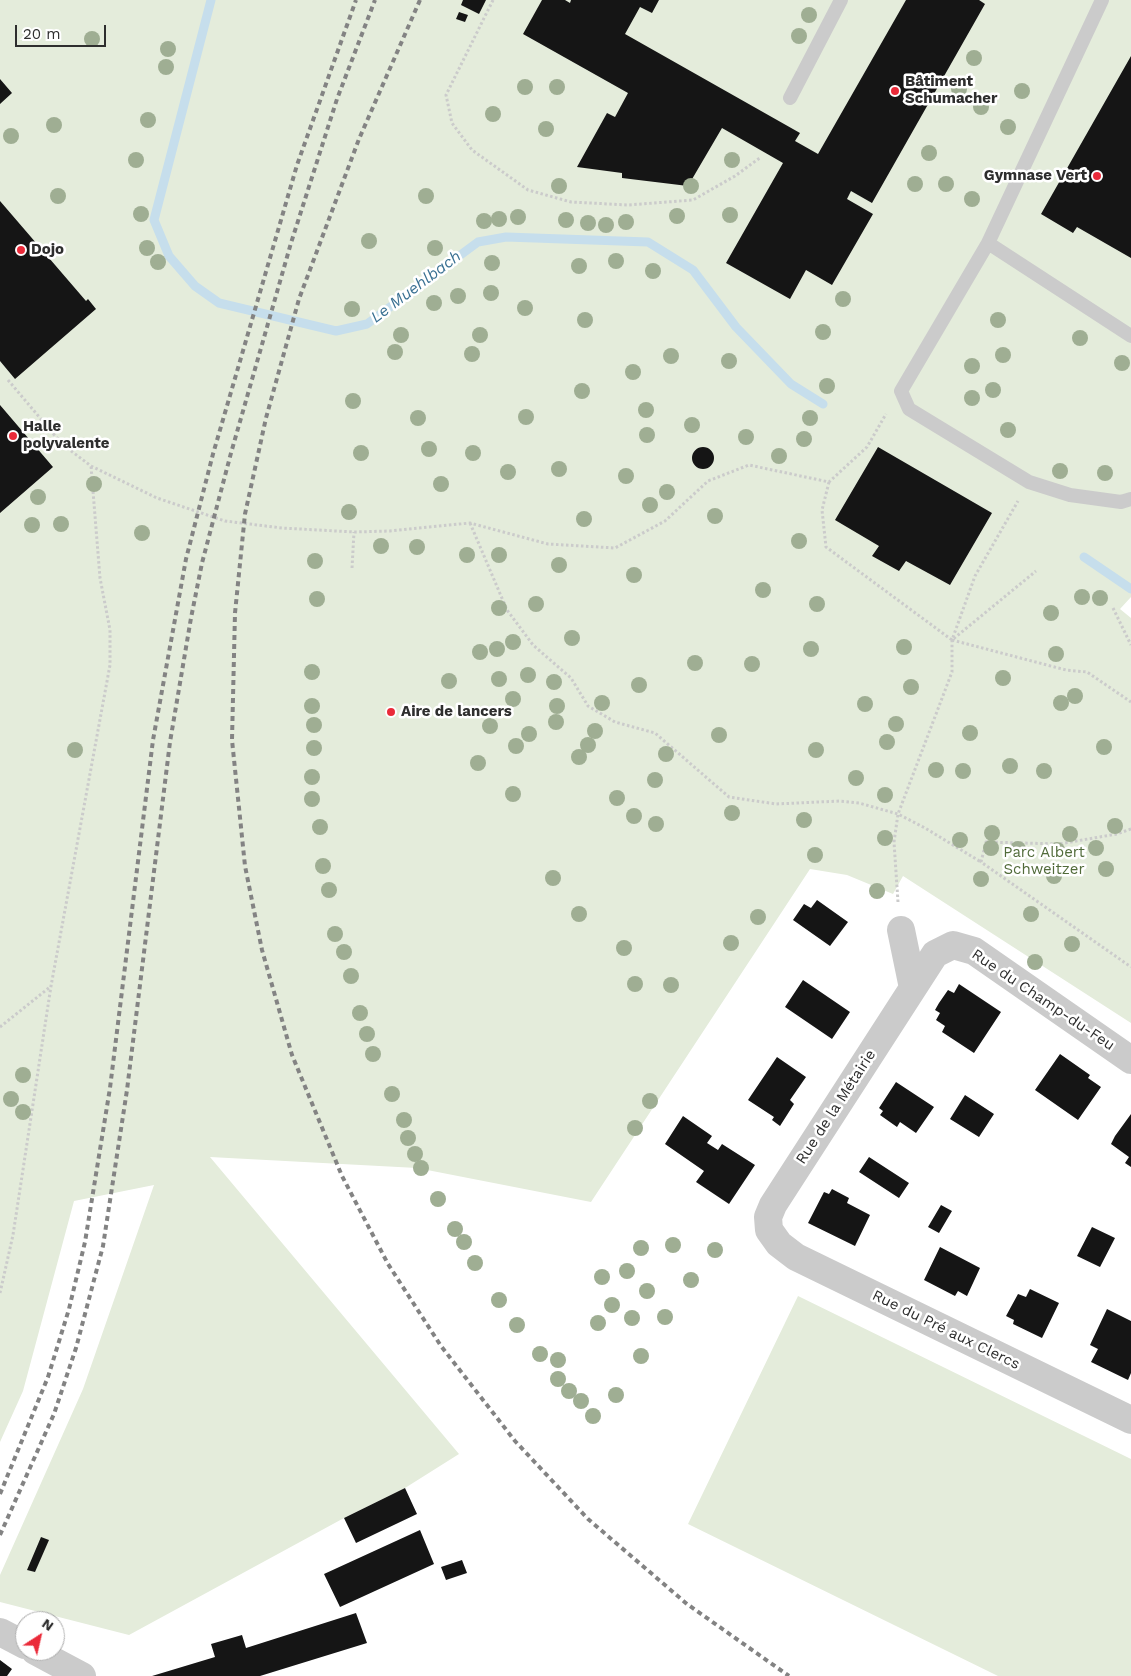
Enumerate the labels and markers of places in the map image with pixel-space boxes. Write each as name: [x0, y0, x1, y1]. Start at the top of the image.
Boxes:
place label: Bâtiment Schumacher: [905, 73, 997, 108]
marker: Bâtiment Schumacher: [889, 85, 901, 97]
place label: Gymnase Vert: [984, 167, 1087, 185]
marker: Gymnase Vert: [1091, 170, 1103, 182]
place label: Dojo: [31, 241, 64, 259]
marker: Dojo: [15, 244, 27, 256]
place label: Halle polyvalente: [23, 418, 110, 453]
marker: Halle polyvalente: [7, 430, 19, 442]
place label: Aire de lancers: [401, 703, 512, 721]
marker: Aire de lancers: [385, 706, 397, 718]

